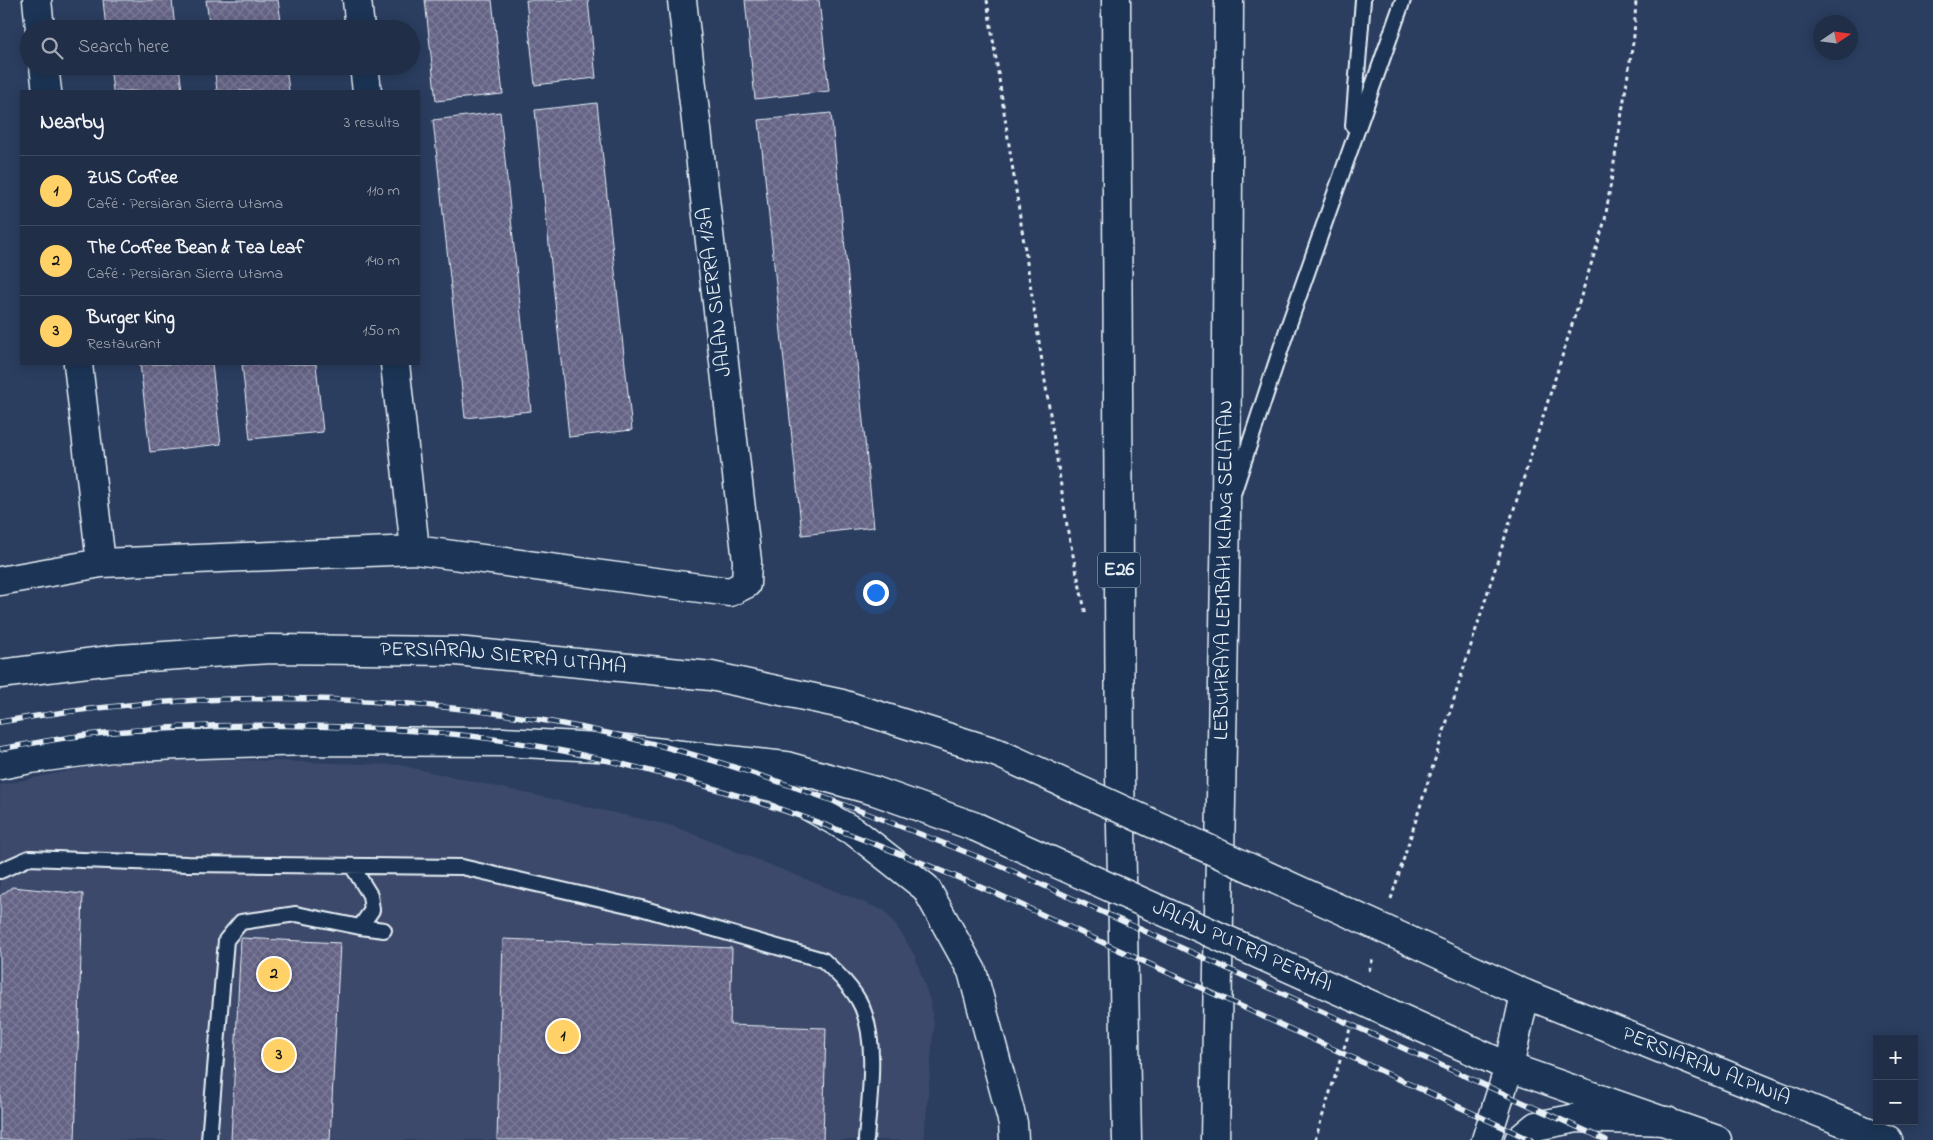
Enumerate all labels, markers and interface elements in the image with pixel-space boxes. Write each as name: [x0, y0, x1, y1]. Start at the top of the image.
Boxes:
north arrow: [1813, 15, 1858, 60]
search box: [20, 20, 420, 75]
icon: search: [38, 34, 66, 62]
text: Search here: [78, 34, 169, 61]
text: Nearby: [40, 108, 104, 138]
text: 3 results: [344, 111, 400, 135]
text: ZUS Coffee: [87, 165, 178, 192]
text: 1: [53, 179, 59, 203]
text: 110 m: [366, 179, 400, 203]
text: Café · Persiaran Sierra Utama: [87, 192, 283, 216]
street label: JALAN SIERRA 1/3A: [690, 205, 740, 379]
text: The Coffee Bean & Tea Leaf: [87, 235, 304, 262]
text: 2: [52, 249, 60, 273]
text: 140 m: [365, 249, 400, 273]
text: Café · Persiaran Sierra Utama: [87, 262, 283, 286]
text: Burger King: [87, 305, 175, 332]
text: 3: [53, 319, 59, 343]
text: 150 m: [362, 319, 400, 343]
text: Restaurant: [87, 332, 161, 356]
street label: LEBUHRAYA LEMBAH KLANG SELATAN: [1207, 400, 1242, 740]
road number: E26: [1098, 552, 1140, 588]
your location: [863, 580, 889, 606]
street label: PERSIARAN SIERRA UTAMA: [380, 635, 628, 683]
street label: JALAN PUTRA PERMAI: [1147, 893, 1337, 1001]
pin: 2: [258, 955, 290, 993]
pin: 1: [547, 1017, 579, 1055]
street label: PERSIARAN ALPINIA: [1617, 1019, 1795, 1114]
map controls: [1873, 1035, 1918, 1125]
button: +: [1873, 1035, 1918, 1080]
pin: 3: [263, 1036, 295, 1074]
button: −: [1873, 1080, 1918, 1125]

